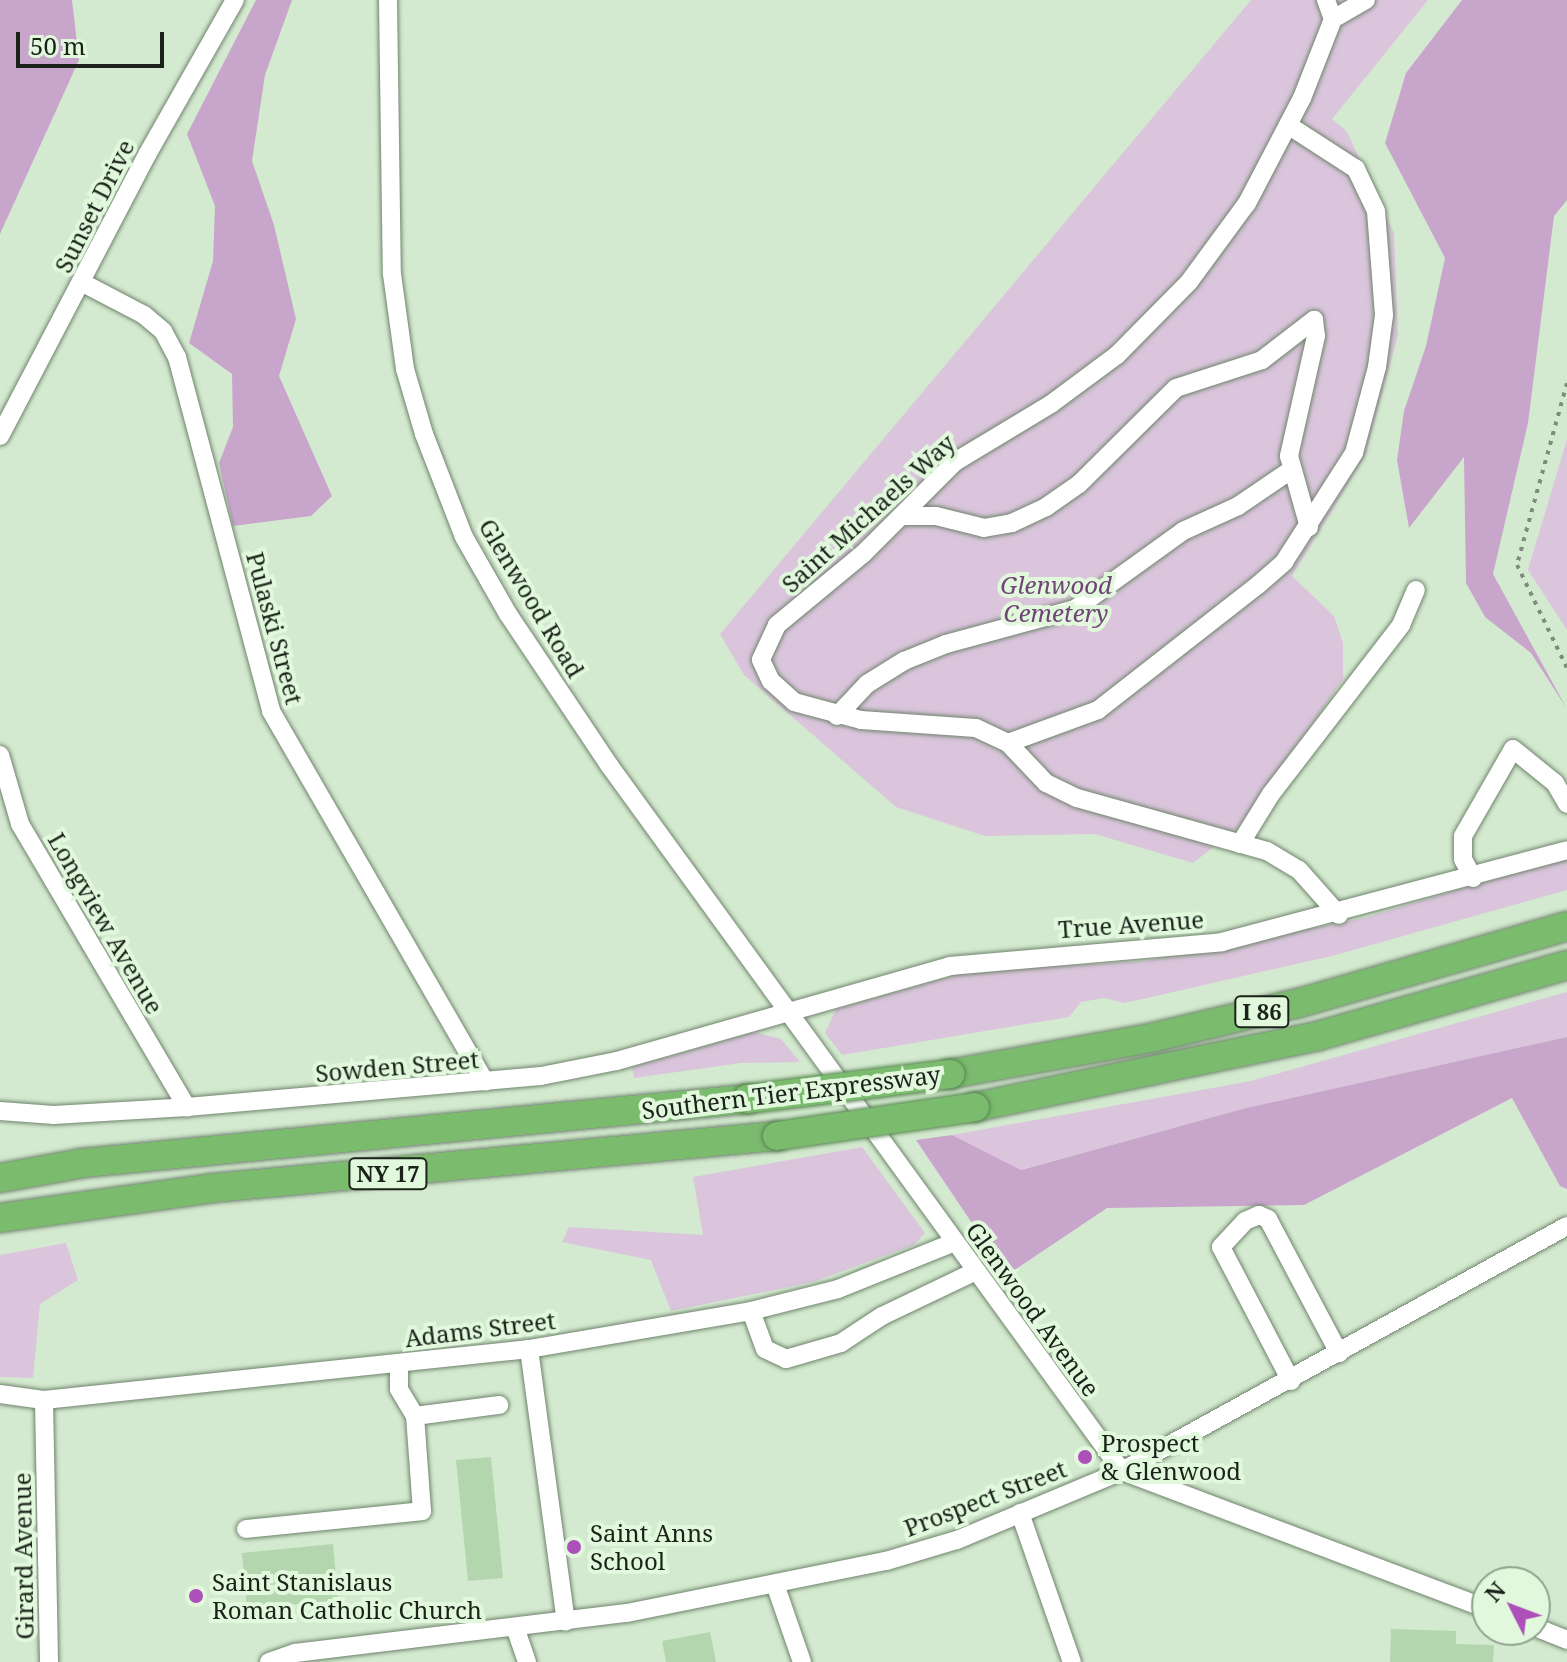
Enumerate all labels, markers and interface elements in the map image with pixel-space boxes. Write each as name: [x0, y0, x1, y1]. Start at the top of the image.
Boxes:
scale bar: [20, 16, 168, 66]
text: 50 m: [30, 29, 86, 62]
street label: Sunset Drive: [48, 135, 140, 277]
street label: Saint Michaels Way: [776, 428, 960, 598]
street label: Glenwood Road: [473, 513, 591, 683]
street label: Pulaski Street: [241, 549, 309, 707]
park label: Glenwood Cemetery: [1000, 571, 1112, 627]
street label: Longview Avenue: [42, 827, 170, 1019]
street label: True Avenue: [1057, 905, 1205, 943]
road number: I 86: [1234, 994, 1290, 1030]
street label: Sowden Street: [314, 1045, 480, 1087]
street label: Southern Tier Expressway: [640, 1059, 942, 1125]
road number: NY 17: [348, 1156, 428, 1192]
street label: Glenwood Avenue: [960, 1216, 1106, 1402]
street label: Adams Street: [403, 1305, 557, 1353]
place label: Prospect & Glenwood: [1101, 1429, 1241, 1485]
marker: Prospect & Glenwood: [1076, 1448, 1094, 1466]
street label: Prospect Street: [900, 1454, 1070, 1542]
street label: Girard Avenue: [7, 1472, 39, 1640]
place label: Saint Anns School: [590, 1519, 713, 1575]
marker: Saint Anns School: [565, 1538, 583, 1556]
north arrow: [1471, 1566, 1551, 1646]
place label: Saint Stanislaus Roman Catholic Church: [212, 1568, 482, 1624]
text: N: [1478, 1575, 1512, 1608]
marker: Saint Stanislaus Roman Catholic Church: [187, 1587, 205, 1605]

